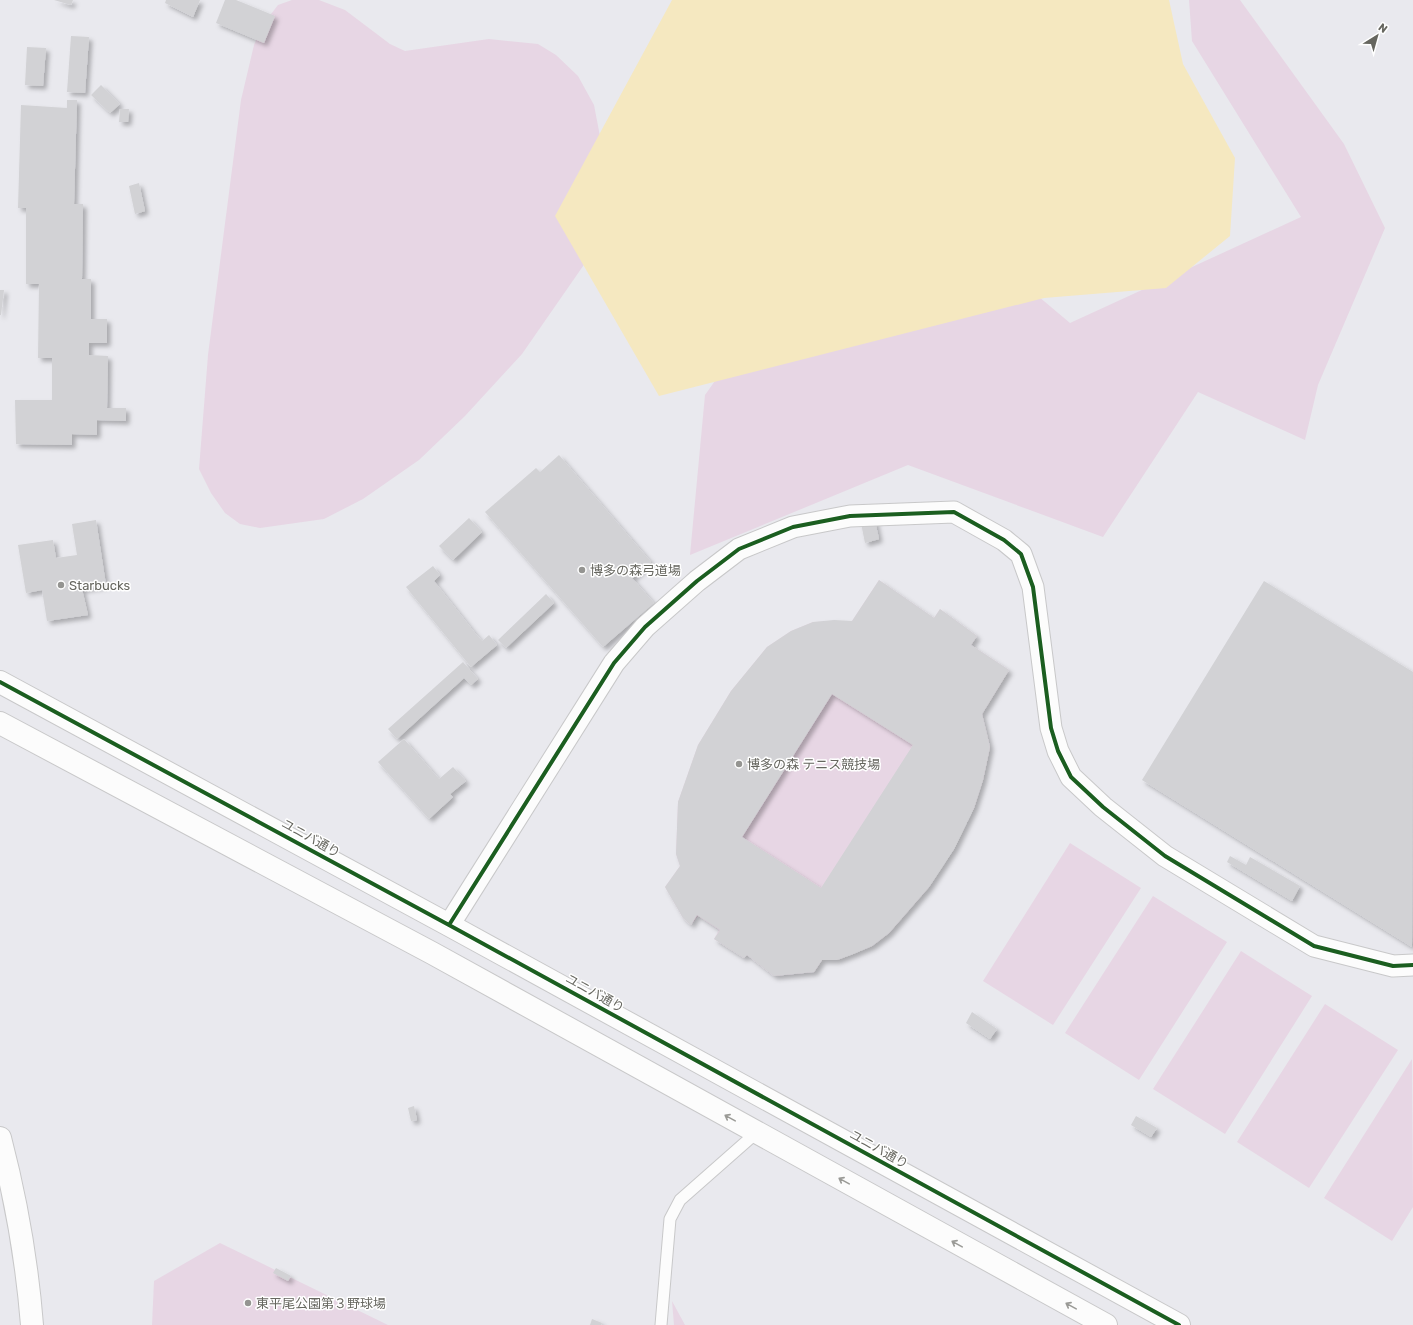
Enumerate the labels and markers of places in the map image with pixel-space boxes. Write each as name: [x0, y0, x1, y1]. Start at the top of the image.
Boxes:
place label: 博多の森弓道場: [590, 563, 681, 578]
marker: 博多の森弓道場: [577, 565, 587, 575]
place label: Starbucks: [69, 578, 131, 593]
marker: Starbucks: [56, 580, 66, 590]
place label: 博多の森 テニス競技場: [747, 757, 880, 772]
marker: 博多の森 テニス競技場: [734, 759, 744, 769]
place label: 東平尾公園第３野球場: [256, 1296, 386, 1311]
marker: 東平尾公園第３野球場: [243, 1298, 253, 1308]

